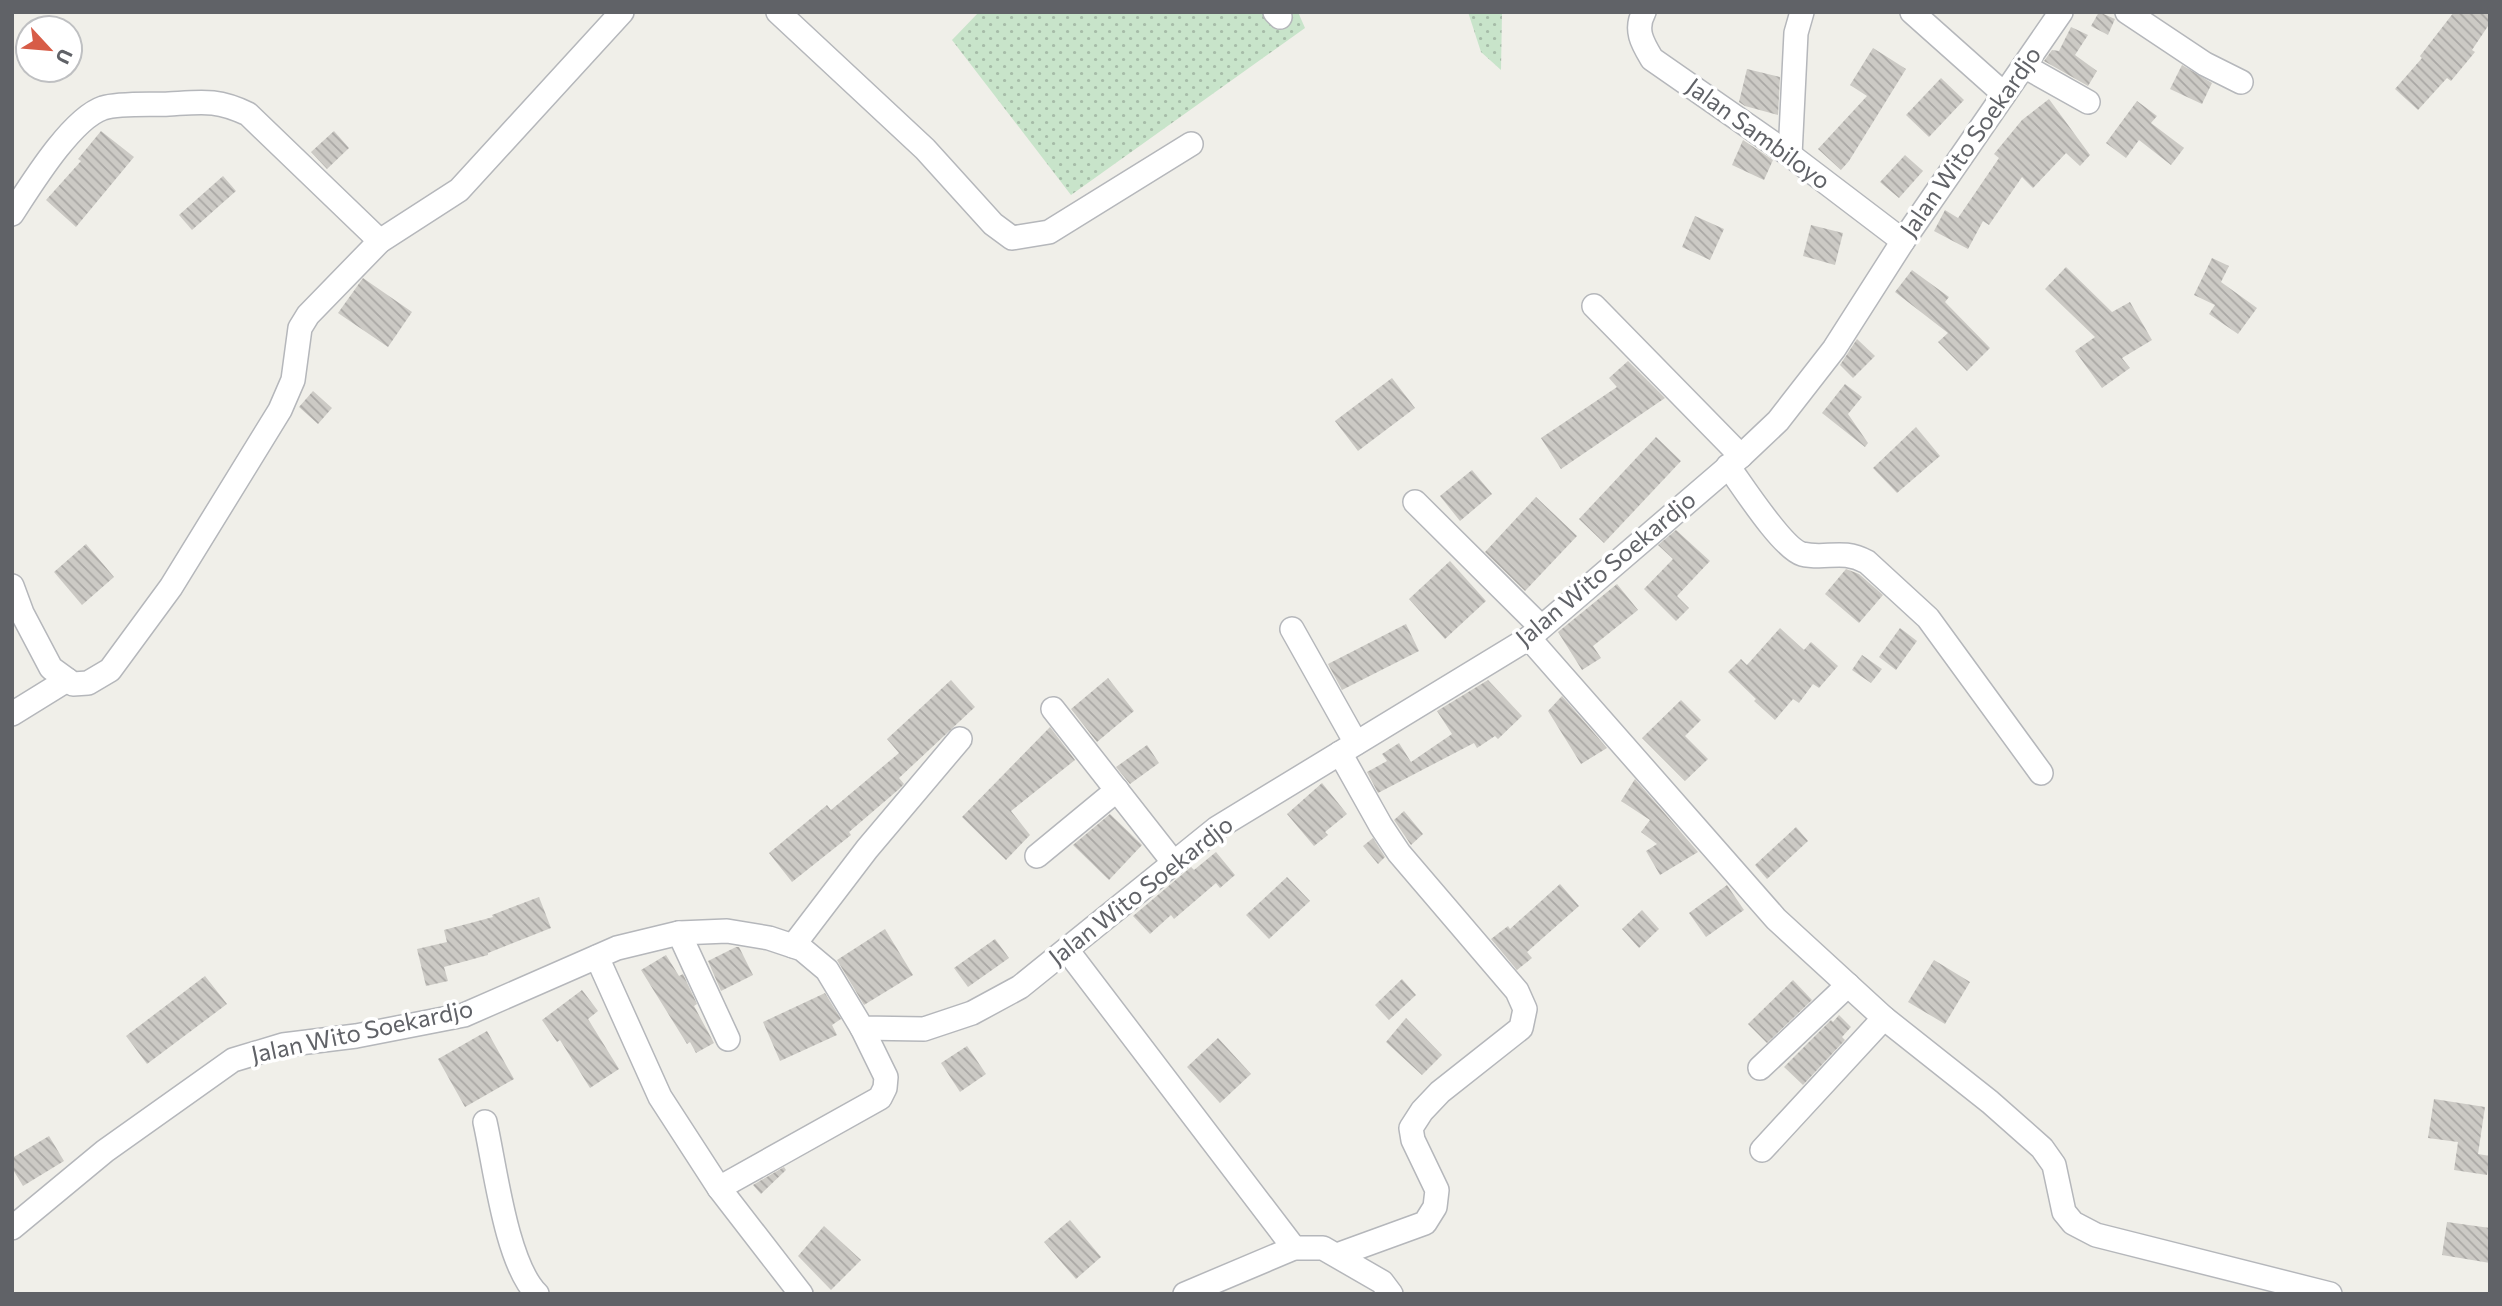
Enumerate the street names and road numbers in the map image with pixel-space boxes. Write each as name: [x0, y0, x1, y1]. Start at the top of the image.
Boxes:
street label: Jalan Wito Soekardjo: [1893, 40, 2046, 242]
street label: Jalan Sambiloyo: [1681, 71, 1836, 195]
street label: Jalan Wito Soekardjo: [1509, 484, 1701, 652]
street label: Jalan Wito Soekardjo: [1042, 809, 1238, 971]
street label: Jalan Wito Soekardjo: [248, 993, 475, 1068]

